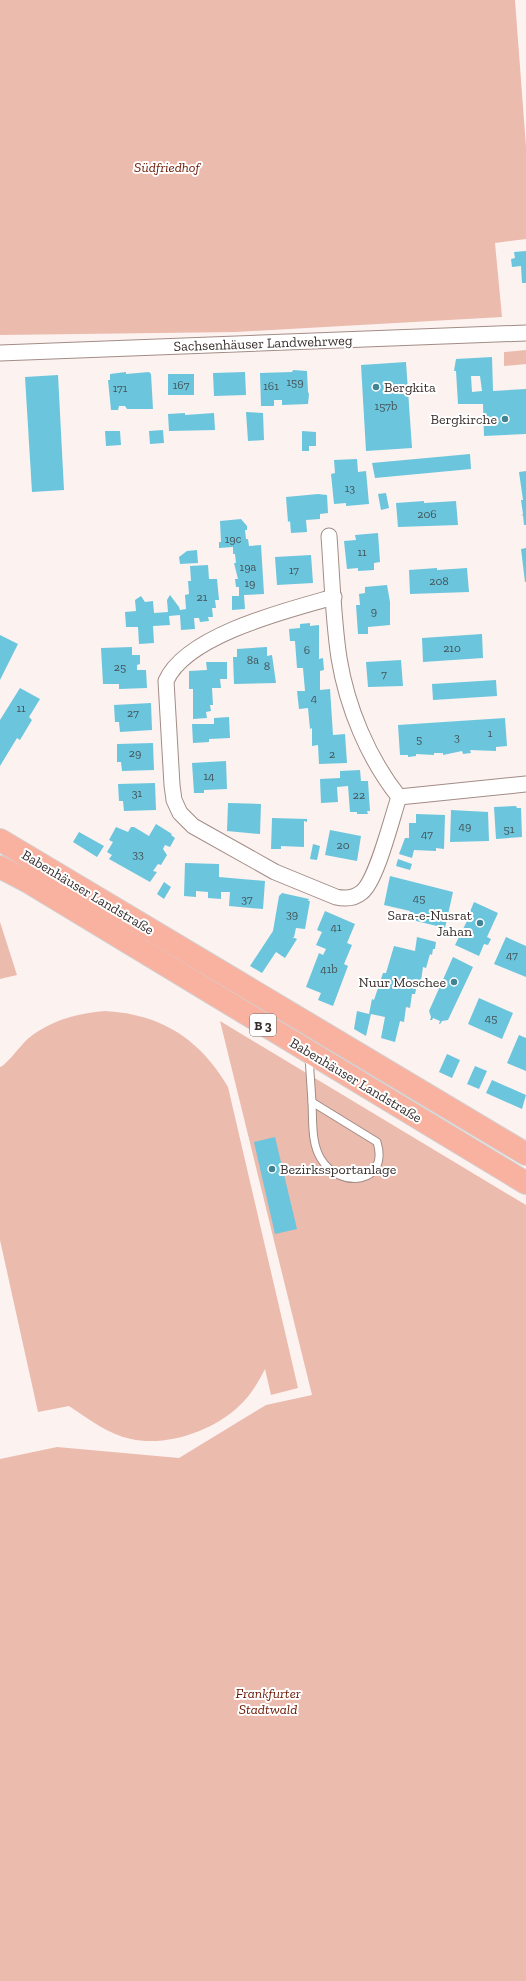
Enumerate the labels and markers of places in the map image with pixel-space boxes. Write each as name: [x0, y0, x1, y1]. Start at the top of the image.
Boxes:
place label: Bergkita: [384, 379, 436, 396]
marker: Bergkita: [371, 382, 381, 392]
place label: Bergkirche: [430, 411, 497, 428]
marker: Bergkirche: [500, 414, 510, 424]
place label: Sara-e-Nusrat Jahan: [387, 907, 473, 940]
marker: Sara-e-Nusrat Jahan: [475, 918, 485, 928]
place label: Nuur Moschee: [359, 974, 446, 991]
marker: Nuur Moschee: [449, 977, 459, 987]
place label: Bezirkssportanlage: [280, 1161, 397, 1178]
marker: Bezirkssportanlage: [267, 1164, 277, 1174]

